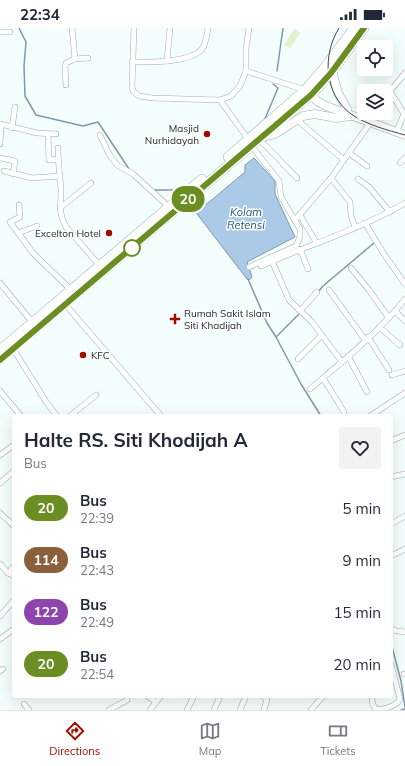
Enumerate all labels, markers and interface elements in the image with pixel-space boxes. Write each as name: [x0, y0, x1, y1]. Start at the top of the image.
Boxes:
text: 22:34: [20, 5, 60, 24]
map controls: [357, 40, 393, 120]
button: locate: [357, 40, 393, 76]
button: layers: [357, 84, 393, 120]
place label: Masjid Nurhidayah: [145, 122, 199, 147]
marker: Masjid Nurhidayah: [202, 129, 212, 139]
line badge: 20: [170, 186, 206, 212]
text: 20: [180, 190, 196, 208]
water label: Kolam Retensi: [227, 205, 265, 232]
place label: Excelton Hotel: [35, 227, 101, 240]
marker: Excelton Hotel: [104, 228, 114, 238]
unlabelled marker: [123, 239, 141, 257]
place label: Rumah Sakit Islam Siti Khadijah: [184, 307, 271, 332]
marker: Rumah Sakit Islam Siti Khadijah: [169, 313, 181, 325]
place label: KFC: [91, 349, 110, 362]
marker: KFC: [78, 350, 88, 360]
button: heart: [339, 427, 381, 469]
text: Halte RS. Siti Khodijah A: [24, 428, 248, 452]
text: Bus: [24, 455, 47, 471]
text: Bus: [80, 491, 107, 510]
text: 20: [38, 499, 54, 517]
text: 5 min: [343, 499, 381, 518]
text: 22:39: [80, 510, 114, 526]
text: Bus: [80, 543, 107, 562]
text: 114: [33, 551, 59, 569]
text: 9 min: [343, 551, 381, 570]
text: 22:43: [80, 562, 114, 578]
text: Bus: [80, 595, 107, 614]
text: 122: [33, 603, 59, 621]
text: 15 min: [334, 603, 381, 622]
text: 22:49: [80, 614, 114, 630]
text: Bus: [80, 647, 107, 666]
text: 20: [38, 655, 54, 673]
text: 20 min: [334, 655, 381, 674]
text: 22:54: [80, 666, 114, 682]
tab: Directions: [49, 720, 100, 758]
tab: Map: [199, 720, 221, 758]
tab: Tickets: [320, 720, 356, 758]

